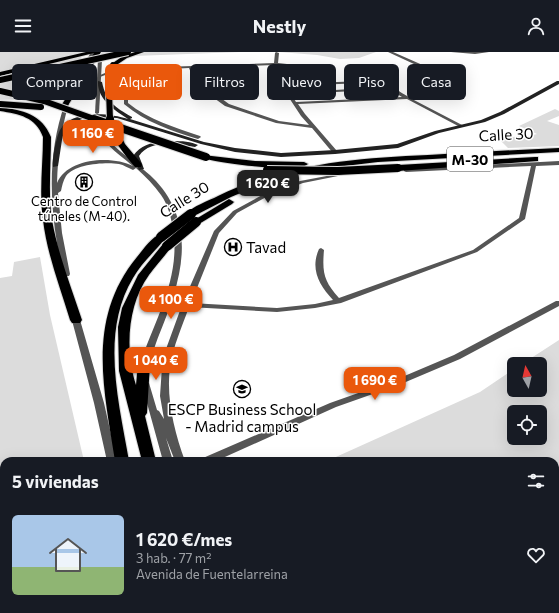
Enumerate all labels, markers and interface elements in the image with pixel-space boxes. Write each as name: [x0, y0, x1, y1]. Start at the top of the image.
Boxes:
icon: menu: [12, 15, 34, 37]
text: Nestly: [253, 15, 306, 37]
icon: person: [525, 15, 547, 37]
chip: Comprar: [12, 64, 97, 100]
chip: Alquilar: [105, 64, 182, 100]
chip: Filtros: [190, 64, 259, 100]
chip: Nuevo: [267, 64, 336, 100]
chip: Piso: [344, 64, 399, 100]
chip: Casa: [407, 64, 466, 100]
pin: 1 160 €: [56, 120, 130, 154]
street label: Calle 30: [478, 124, 534, 144]
text: 1 160 €: [72, 125, 114, 141]
road number: M-30: [447, 147, 493, 171]
pin: 1 620 €: [231, 170, 305, 204]
building icon: Centro de Control túneles (M-40).: [74, 172, 94, 192]
text: 1 620 €: [246, 175, 290, 191]
street label: Calle 30: [156, 177, 212, 221]
place label: Centro de Control túneles (M-40).: [31, 193, 137, 224]
hospital icon: Tavad: [223, 237, 243, 257]
place label: Tavad: [246, 238, 286, 256]
pin: 4 100 €: [134, 286, 208, 320]
text: 4 100 €: [148, 291, 194, 307]
pin: 1 040 €: [119, 347, 193, 381]
text: 1 040 €: [133, 352, 179, 368]
north arrow: [507, 357, 547, 397]
map controls: [507, 357, 547, 445]
pin: 1 690 €: [338, 367, 412, 401]
text: 1 690 €: [353, 372, 397, 388]
school or university icon: ESCP Business School - Madrid campus: [232, 379, 252, 399]
place label: ESCP Business School - Madrid campus: [168, 400, 316, 435]
button: locate: [507, 405, 547, 445]
icon: filters: [525, 470, 547, 492]
text: 5 viviendas: [12, 471, 99, 492]
text: 1 620 €/mes: [136, 529, 232, 550]
icon: home: [44, 531, 92, 579]
icon: heart: [525, 544, 547, 566]
text: 3 hab. · 77 m²: [136, 550, 211, 566]
text: Avenida de Fuentelarreina: [136, 566, 288, 582]

